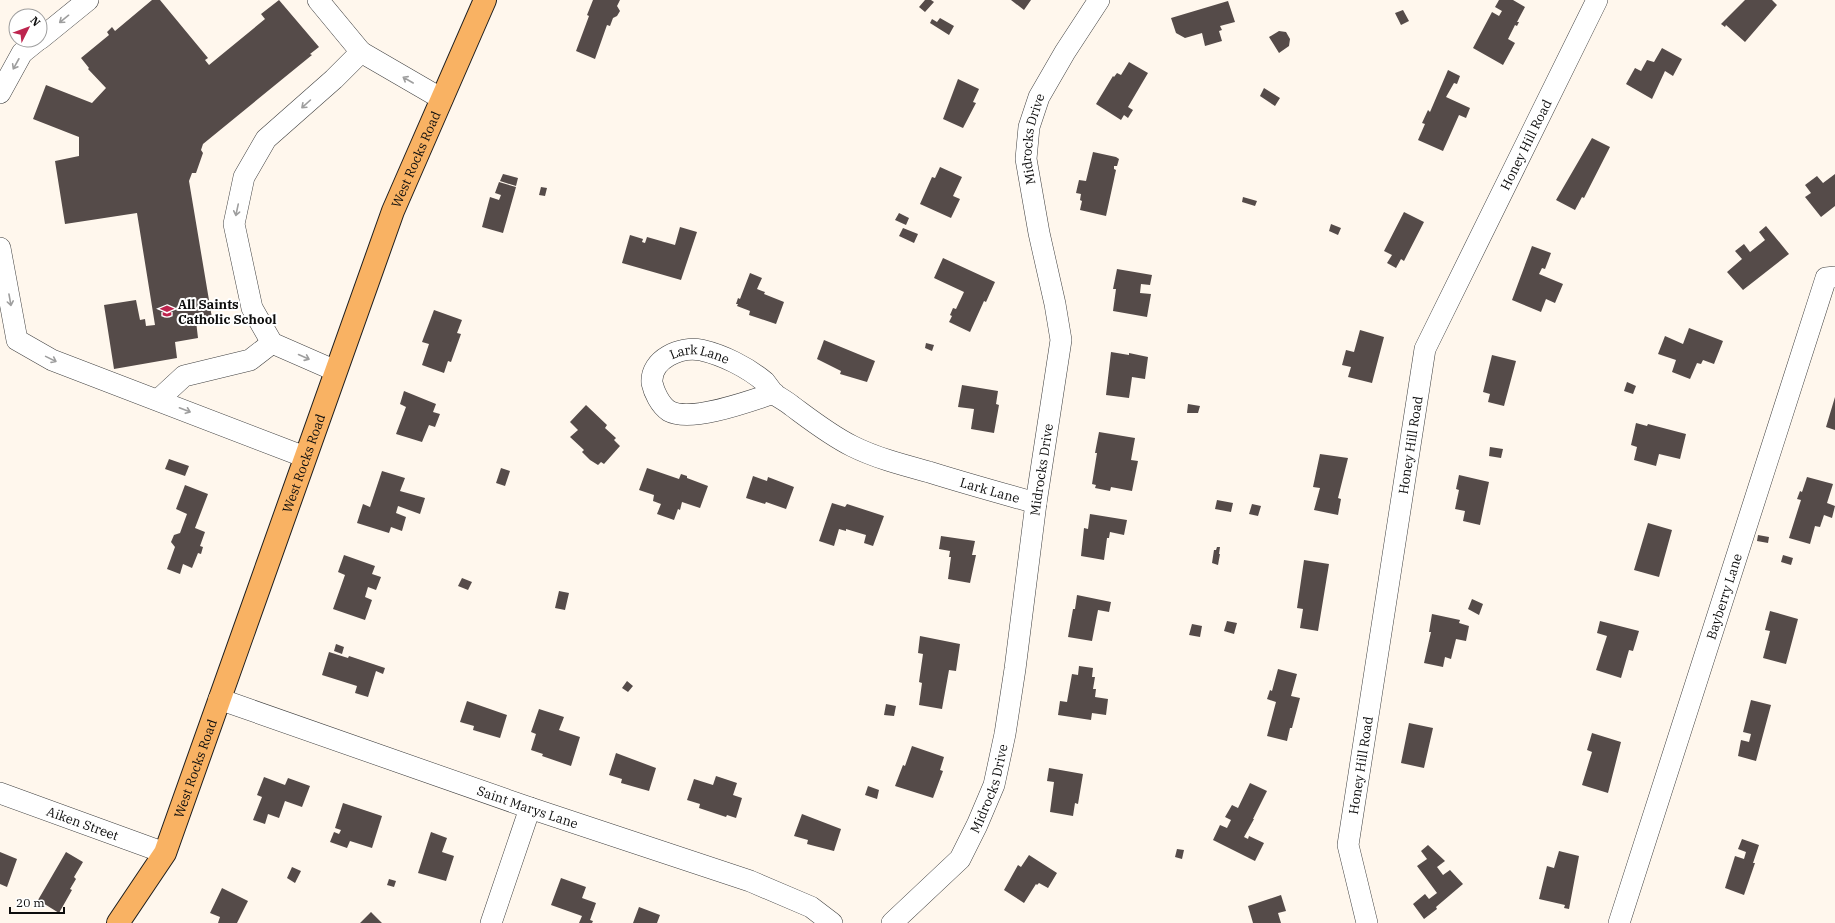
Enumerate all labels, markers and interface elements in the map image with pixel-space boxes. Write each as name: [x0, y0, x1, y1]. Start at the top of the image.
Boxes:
north arrow: [8, 8, 48, 48]
text: N: [27, 13, 44, 29]
one-way arrow: [58, 15, 69, 24]
one-way arrow: [12, 58, 19, 70]
one-way arrow: [402, 75, 414, 83]
street label: Midrocks Drive: [1017, 91, 1048, 186]
street label: Honey Hill Road: [1496, 96, 1555, 193]
one-way arrow: [301, 100, 311, 109]
street label: West Rocks Road: [387, 108, 444, 210]
one-way arrow: [233, 203, 241, 216]
one-way arrow: [6, 293, 14, 306]
place label: All Saints Catholic School: [178, 296, 276, 328]
school or university icon: All Saints Catholic School: [159, 303, 175, 319]
street label: Lark Lane: [667, 341, 732, 367]
one-way arrow: [298, 354, 310, 361]
one-way arrow: [45, 356, 57, 363]
street label: Honey Hill Road: [1394, 395, 1426, 495]
one-way arrow: [179, 407, 191, 415]
street label: West Rocks Road: [278, 411, 329, 515]
street label: Midrocks Drive: [1026, 422, 1057, 517]
street label: Lark Lane: [958, 473, 1022, 507]
street label: Bayberry Lane: [1702, 551, 1746, 642]
street label: Honey Hill Road: [1344, 715, 1376, 815]
street label: West Rocks Road: [170, 717, 220, 820]
street label: Midrocks Drive: [966, 742, 1011, 836]
street label: Saint Marys Lane: [475, 782, 580, 832]
street label: Aiken Street: [44, 802, 121, 844]
scale bar: [10, 889, 64, 915]
text: 20 m: [16, 895, 45, 910]

